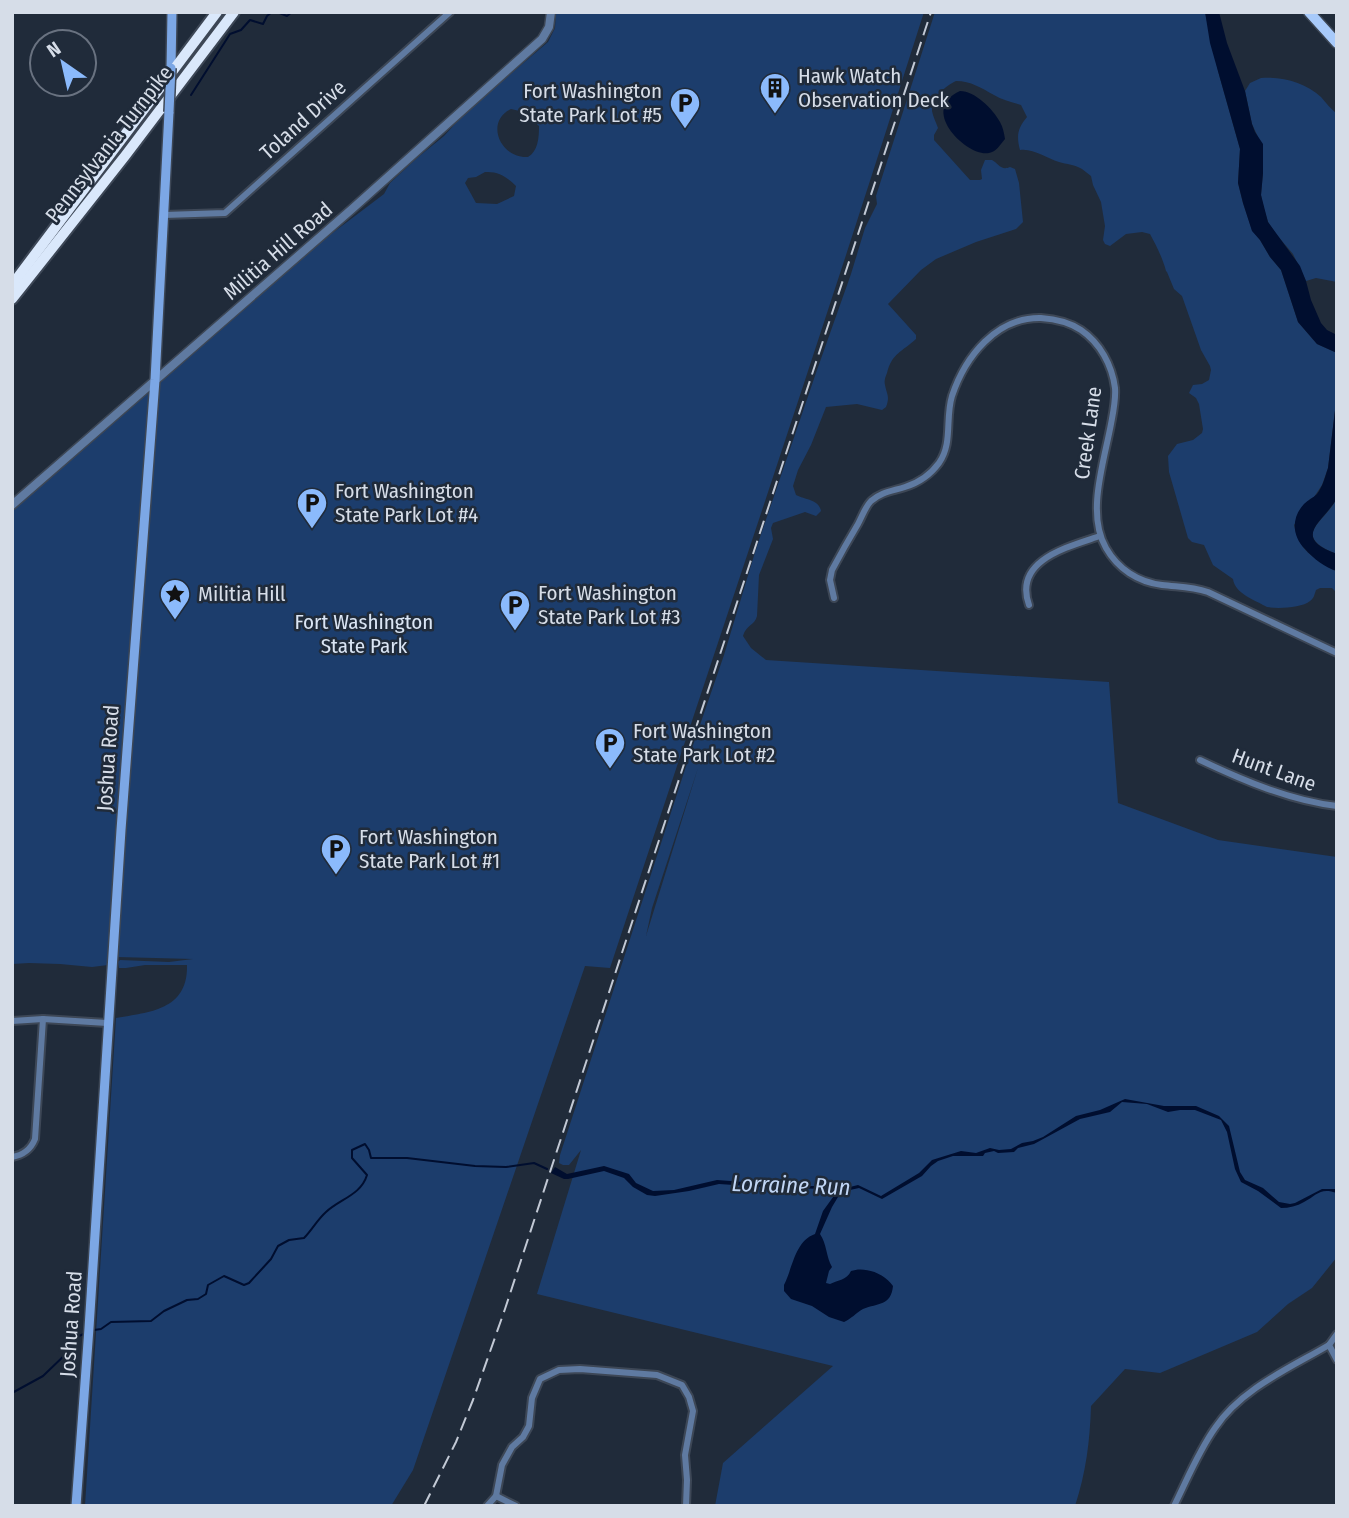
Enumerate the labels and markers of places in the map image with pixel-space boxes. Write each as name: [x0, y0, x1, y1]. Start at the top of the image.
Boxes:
place label: Hawk Watch Observation Deck: [798, 63, 949, 113]
building icon: Hawk Watch Observation Deck: [758, 71, 792, 115]
place label: Fort Washington State Park Lot #5: [519, 78, 662, 128]
parking icon: Fort Washington State Park Lot #5: [668, 86, 702, 130]
place label: Fort Washington State Park Lot #4: [335, 478, 478, 528]
parking icon: Fort Washington State Park Lot #4: [295, 486, 329, 530]
place icon: Militia Hill: [158, 577, 192, 621]
place label: Fort Washington State Park Lot #3: [538, 580, 680, 630]
place label: Militia Hill: [198, 581, 286, 607]
parking icon: Fort Washington State Park Lot #3: [498, 588, 532, 632]
place label: Fort Washington State Park Lot #2: [633, 718, 775, 768]
parking icon: Fort Washington State Park Lot #2: [593, 726, 627, 770]
place label: Fort Washington State Park Lot #1: [359, 824, 500, 874]
parking icon: Fort Washington State Park Lot #1: [319, 832, 353, 876]

